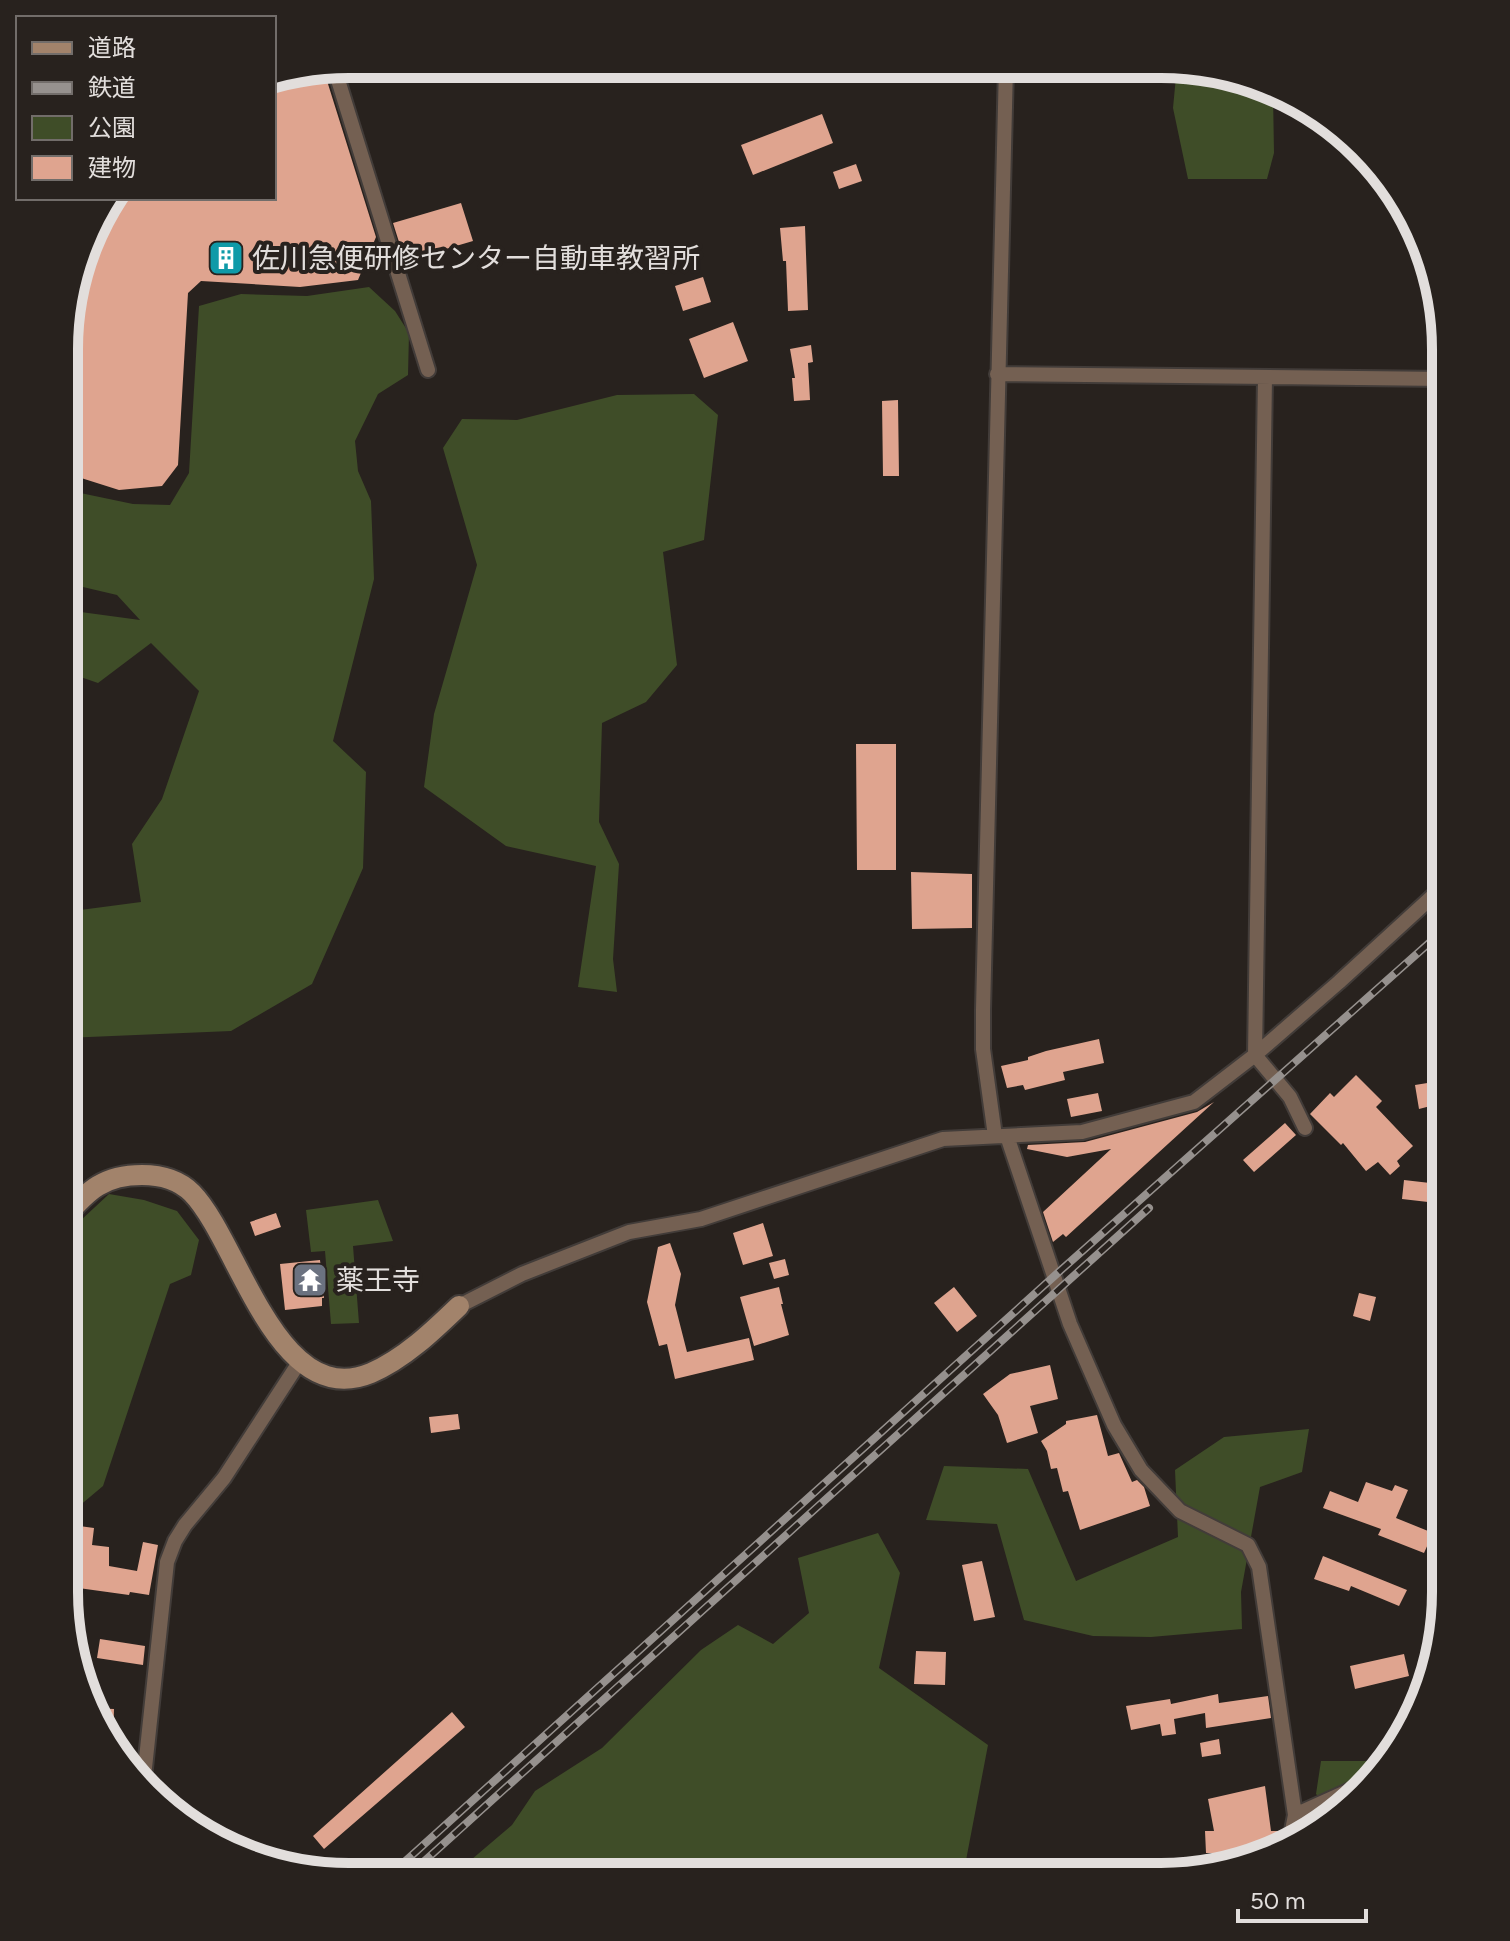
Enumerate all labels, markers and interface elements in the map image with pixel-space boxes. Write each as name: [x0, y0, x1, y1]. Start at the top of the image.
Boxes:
legend: [16, 16, 276, 200]
text: 道路: [88, 33, 136, 62]
text: 鉄道: [88, 73, 136, 102]
text: 公園: [88, 113, 136, 142]
text: 建物: [88, 153, 136, 182]
building icon: 佐川急便研修センター自動車教習所: [207, 239, 245, 277]
place label: 佐川急便研修センター自動車教習所: [252, 241, 700, 275]
temple icon: 薬王寺: [291, 1261, 329, 1299]
place label: 薬王寺: [336, 1263, 420, 1297]
scale bar: [1238, 1873, 1366, 1923]
text: 50 m: [1250, 1886, 1306, 1915]

